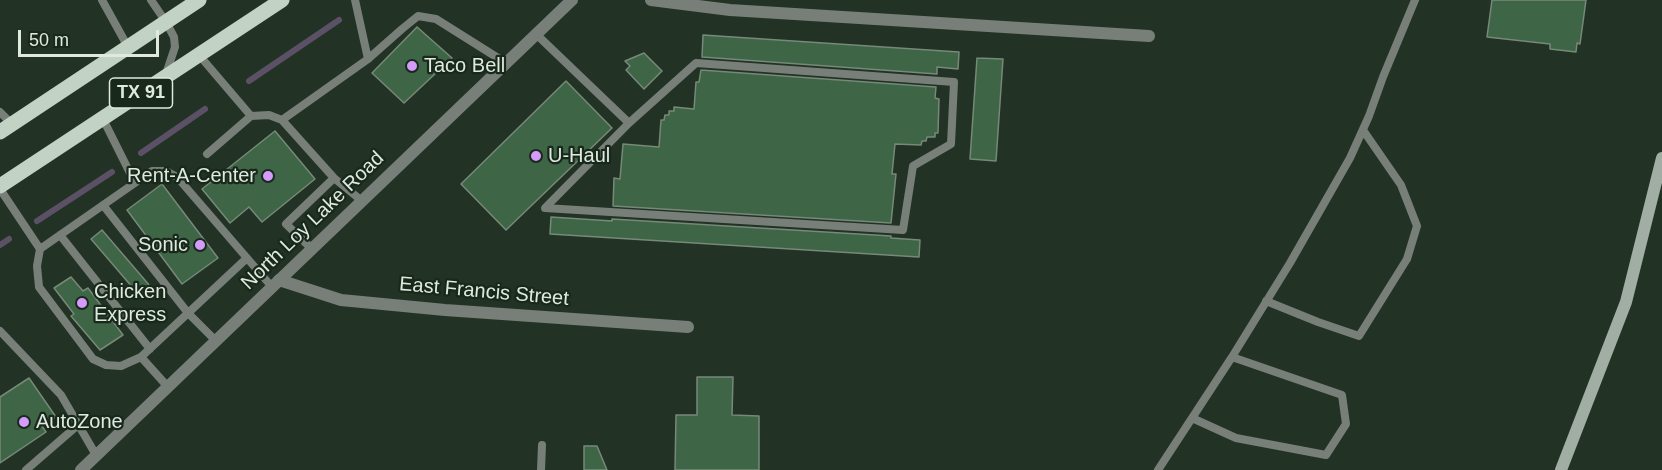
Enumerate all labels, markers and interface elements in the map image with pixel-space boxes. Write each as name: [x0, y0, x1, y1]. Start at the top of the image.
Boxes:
scale bar: [21, 18, 162, 56]
text: 50 m: [29, 30, 69, 50]
place label: Taco Bell: [424, 54, 505, 78]
marker: Taco Bell: [405, 59, 419, 73]
road number: TX 91: [110, 78, 172, 108]
place label: U-Haul: [548, 144, 610, 168]
street label: North Loy Lake Road: [237, 147, 389, 295]
marker: U-Haul: [529, 149, 543, 163]
place label: Rent-A-Center: [127, 164, 256, 188]
marker: Rent-A-Center: [261, 169, 275, 183]
place label: Sonic: [138, 233, 188, 257]
marker: Sonic: [193, 238, 207, 252]
street label: East Francis Street: [398, 273, 570, 311]
place label: Chicken Express: [94, 280, 166, 327]
marker: Chicken Express: [75, 296, 89, 310]
place label: AutoZone: [36, 410, 123, 434]
marker: AutoZone: [17, 415, 31, 429]

